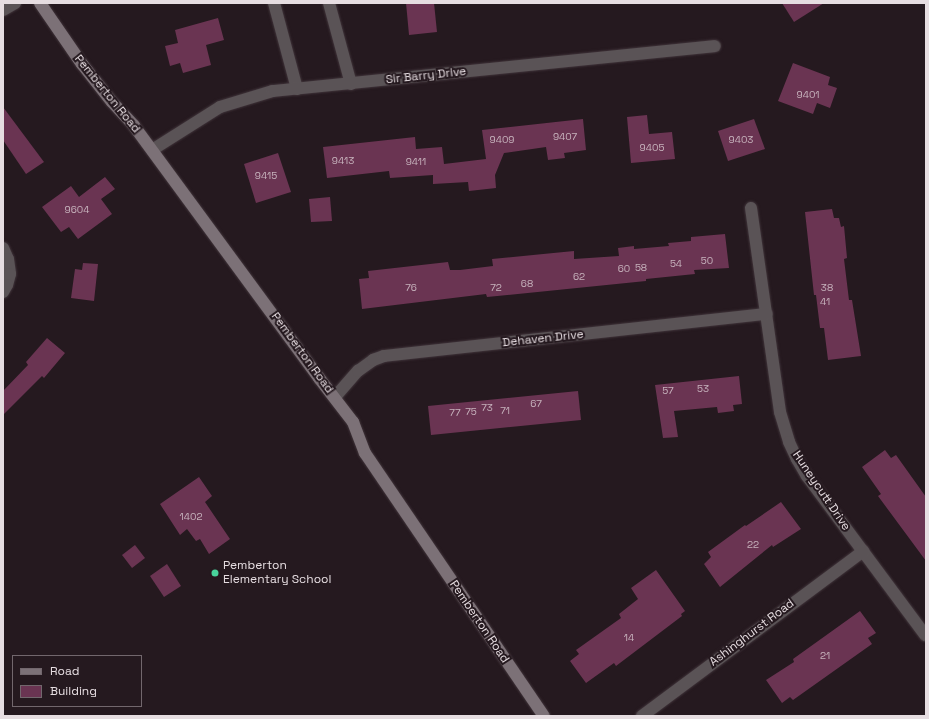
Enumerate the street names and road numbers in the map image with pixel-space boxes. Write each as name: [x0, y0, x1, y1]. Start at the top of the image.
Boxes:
street label: Pemberton Road: [71, 52, 143, 136]
street label: Sir Barry Drive: [385, 65, 467, 87]
street label: Pemberton Road: [268, 310, 336, 396]
street label: Dehaven Drive: [502, 328, 584, 350]
street label: Huneycutt Drive: [789, 449, 853, 533]
street label: Pemberton Road: [446, 578, 512, 666]
street label: Ashinghurst Road: [707, 596, 797, 670]

